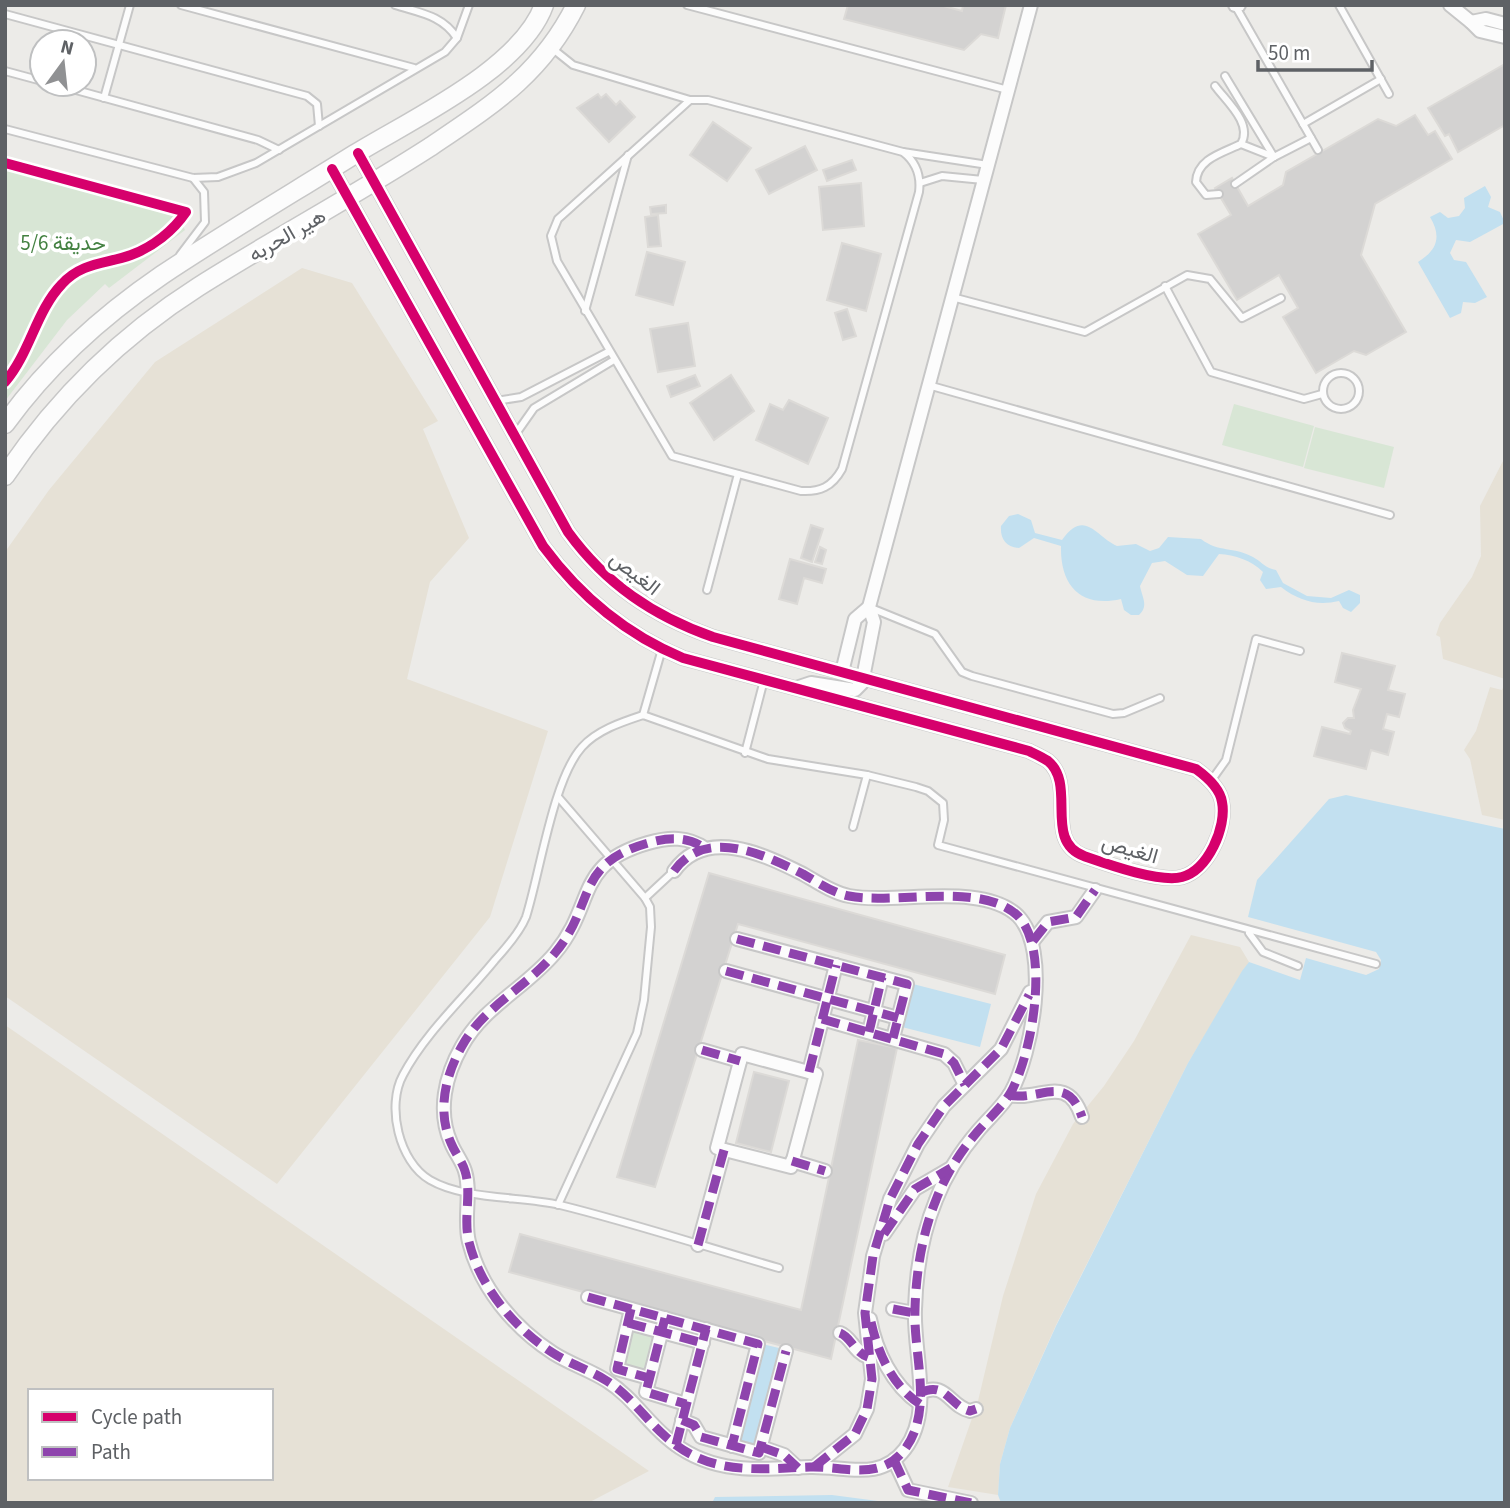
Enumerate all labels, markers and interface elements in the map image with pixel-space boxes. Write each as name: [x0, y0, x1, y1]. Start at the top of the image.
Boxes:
north arrow: [28, 28, 98, 98]
scale bar: [1258, 28, 1372, 72]
text: N: [57, 33, 77, 63]
text: 50 m: [1268, 38, 1310, 68]
street label: هير الحربه: [243, 201, 331, 269]
park label: حديقة 5/6: [20, 228, 106, 258]
street label: الغيص: [603, 544, 667, 602]
street label: الغيص: [1098, 827, 1162, 871]
legend: [28, 1389, 273, 1480]
text: Cycle path: [91, 1402, 182, 1432]
text: Path: [91, 1437, 131, 1467]

